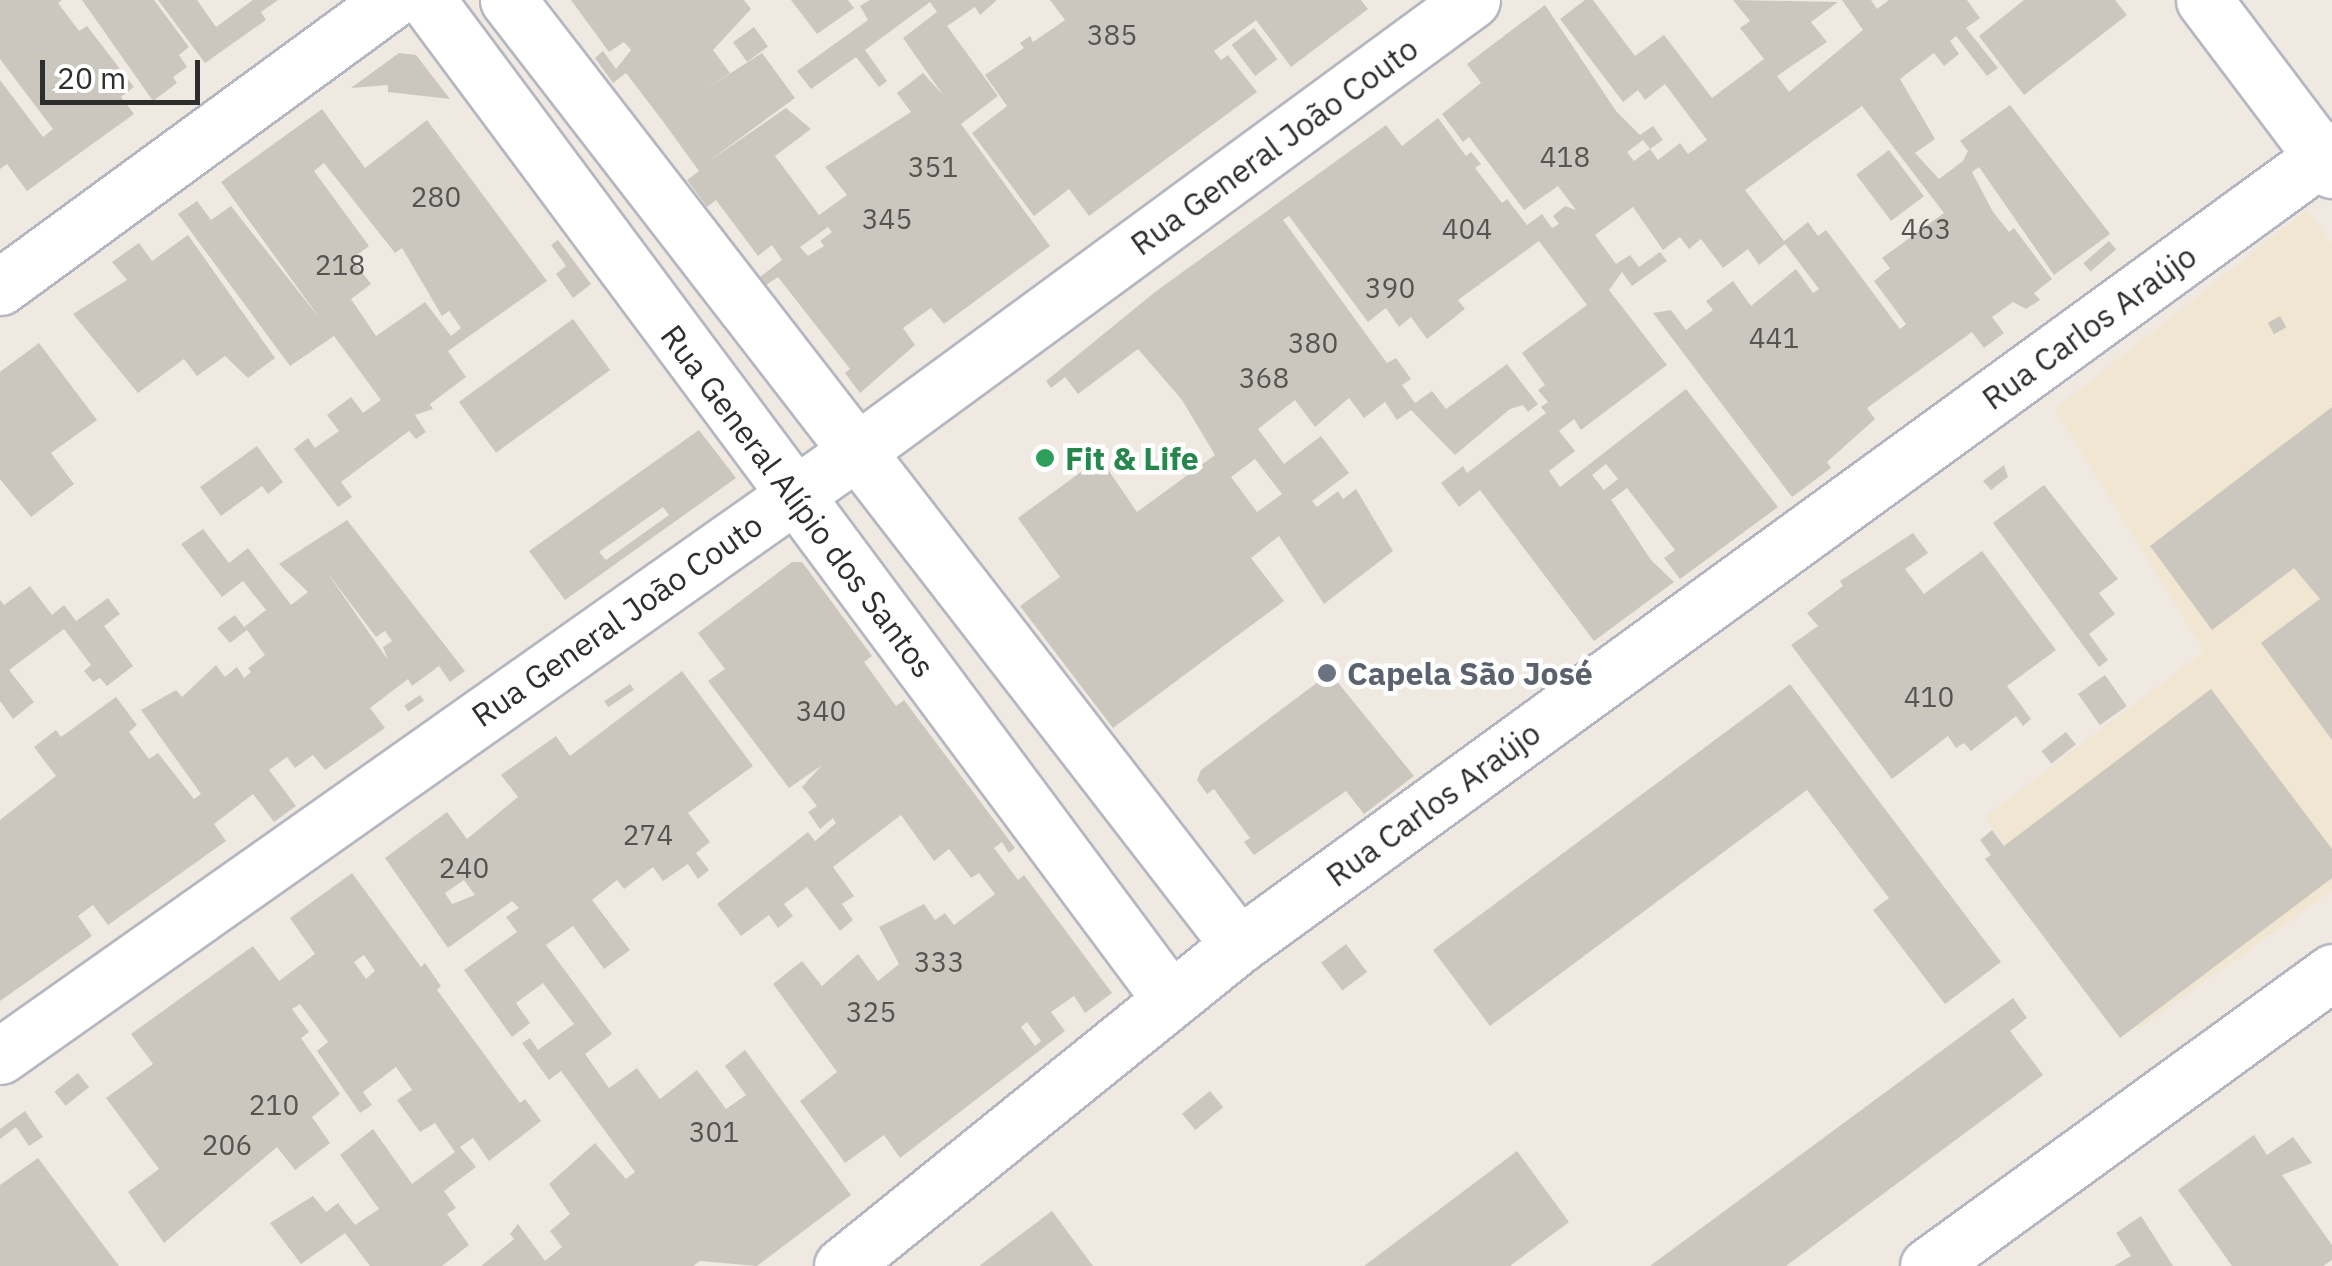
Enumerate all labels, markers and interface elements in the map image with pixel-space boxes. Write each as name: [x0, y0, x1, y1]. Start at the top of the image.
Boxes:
house number: 385: [1087, 18, 1137, 52]
street label: Rua General João Couto: [1123, 29, 1425, 263]
scale bar: [45, 40, 205, 102]
text: 20 m: [57, 58, 126, 97]
house number: 418: [1540, 140, 1590, 174]
house number: 351: [908, 150, 958, 184]
house number: 280: [411, 180, 461, 214]
house number: 345: [862, 202, 912, 236]
house number: 404: [1442, 212, 1492, 246]
house number: 463: [1901, 212, 1951, 246]
street label: Rua Carlos Araújo: [1975, 237, 2203, 417]
house number: 218: [315, 248, 365, 282]
house number: 390: [1365, 271, 1415, 305]
street label: Rua General Alípio dos Santos: [653, 317, 943, 685]
house number: 441: [1749, 321, 1799, 355]
house number: 380: [1288, 326, 1338, 360]
house number: 368: [1239, 361, 1289, 395]
place label: Fit & Life: [1065, 439, 1199, 477]
marker: Fit & Life: [1034, 447, 1056, 469]
street label: Rua General João Couto: [464, 505, 770, 735]
place label: Capela São José: [1347, 654, 1593, 692]
marker: Capela São José: [1316, 662, 1338, 684]
house number: 410: [1904, 680, 1954, 714]
house number: 340: [796, 694, 846, 728]
street label: Rua Carlos Araújo: [1319, 714, 1547, 894]
house number: 274: [623, 818, 673, 852]
house number: 240: [439, 851, 489, 885]
house number: 333: [914, 945, 964, 979]
house number: 325: [846, 995, 896, 1029]
house number: 210: [249, 1088, 299, 1122]
house number: 301: [689, 1115, 739, 1149]
house number: 206: [202, 1128, 252, 1162]

